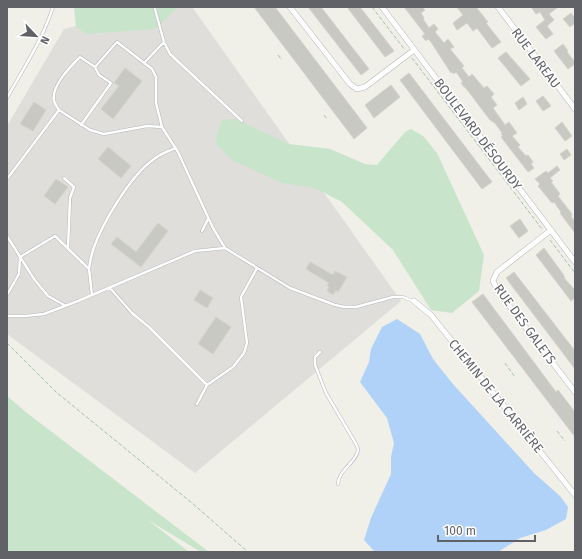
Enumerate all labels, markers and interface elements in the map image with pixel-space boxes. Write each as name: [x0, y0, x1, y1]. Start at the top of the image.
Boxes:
north arrow: [16, 16, 56, 56]
street label: RUE LAREAU: [509, 25, 563, 91]
text: N: [37, 34, 52, 46]
street label: BOULEVARD DÉSOURDY: [431, 75, 525, 193]
street label: RUE DES GALETS: [491, 281, 559, 367]
street label: CHEMIN DE LA CARRIÈRE: [446, 336, 546, 456]
scale bar: [438, 517, 535, 543]
text: 100 m: [444, 524, 476, 538]

